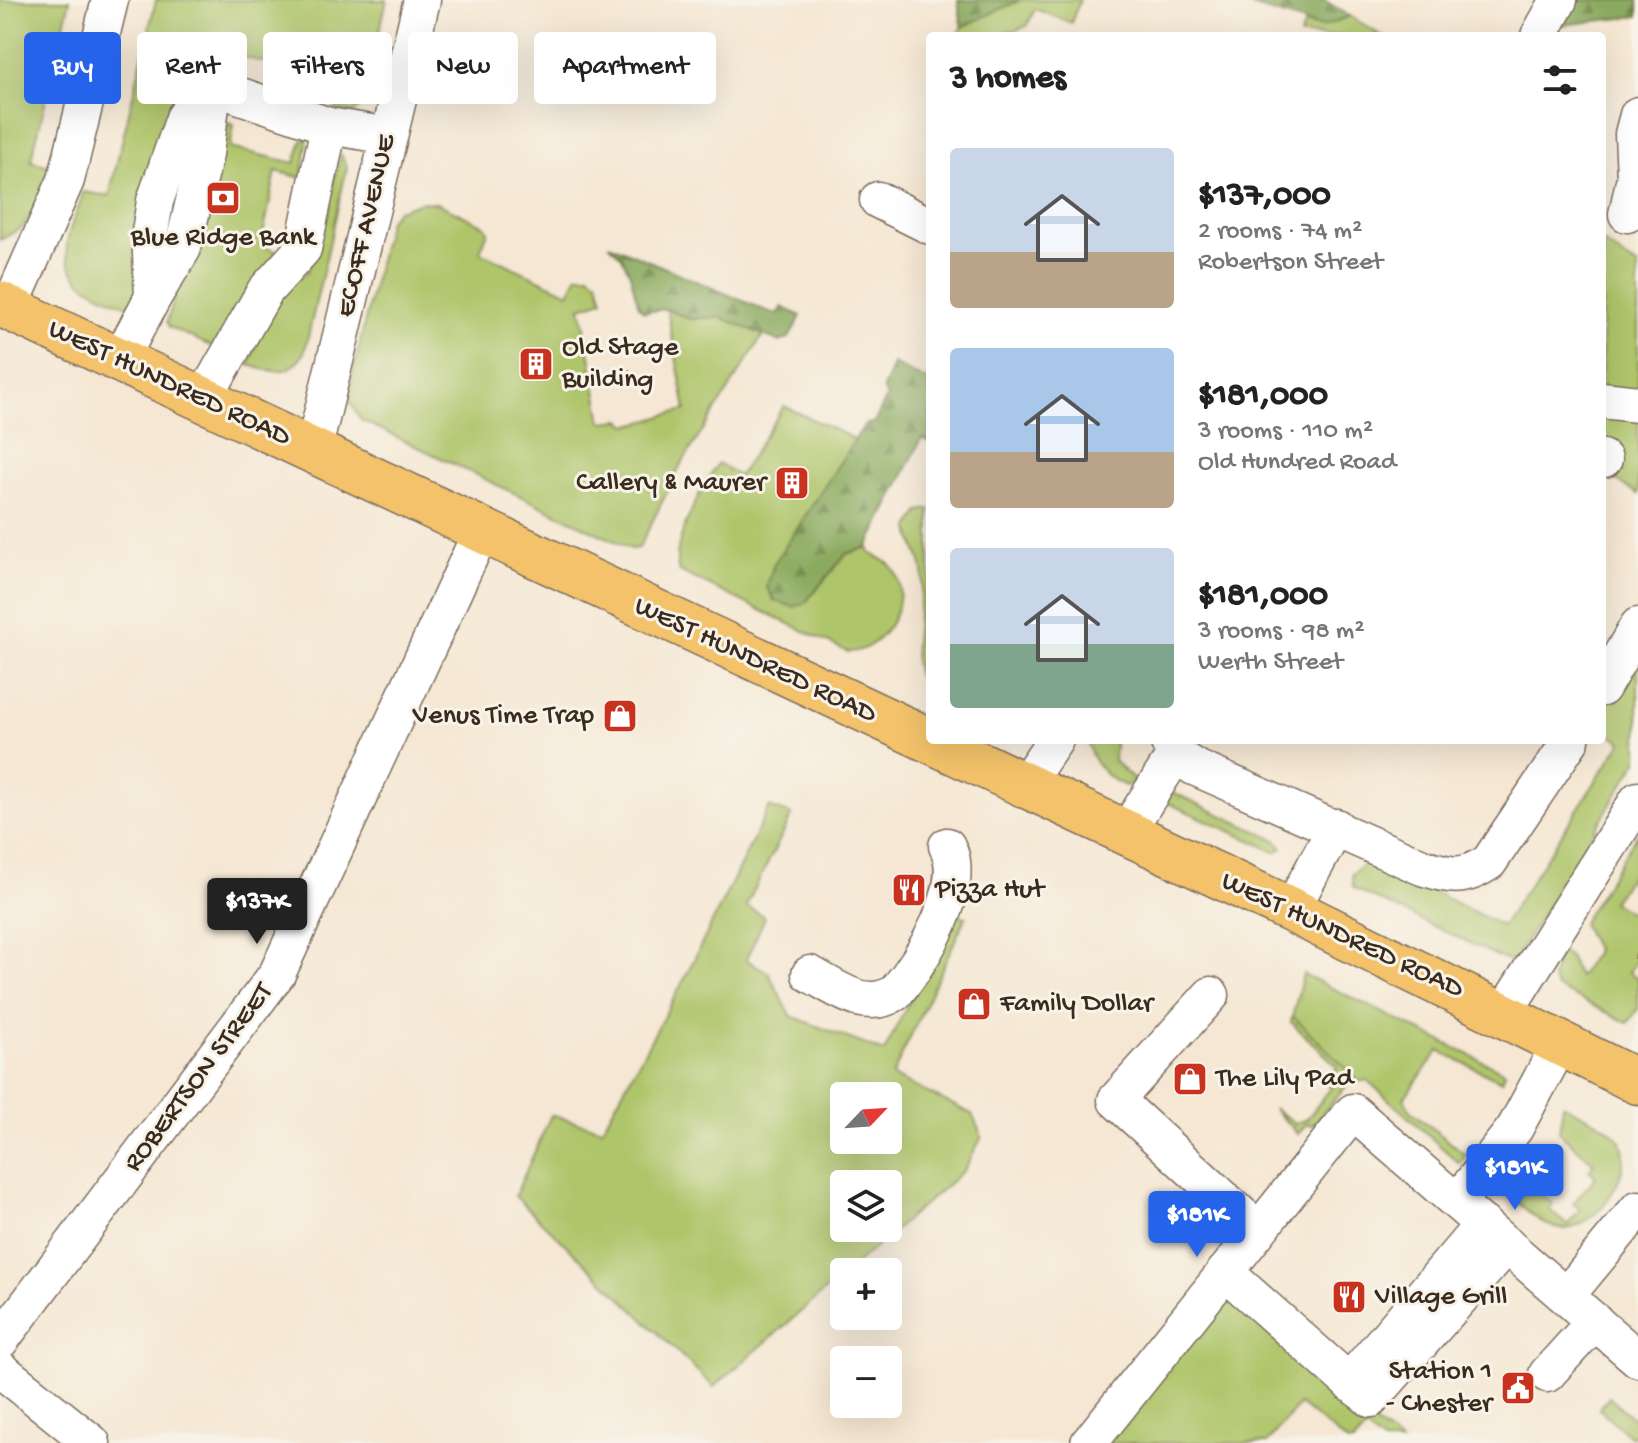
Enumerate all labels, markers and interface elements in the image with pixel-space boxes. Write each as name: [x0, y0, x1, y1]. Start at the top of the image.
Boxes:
chip: Buy: [24, 32, 121, 104]
chip: Rent: [137, 32, 247, 104]
chip: Filters: [263, 32, 392, 104]
chip: New: [408, 32, 518, 104]
chip: Apartment: [534, 32, 716, 104]
icon: filters: [1538, 58, 1582, 102]
text: 3 homes: [950, 60, 1066, 100]
street label: ECOFF AVENUE: [330, 130, 404, 320]
text: $137,000: [1198, 177, 1331, 217]
bank icon: Blue Ridge Bank: [204, 179, 242, 217]
icon: home: [1014, 180, 1110, 276]
text: 2 rooms · 74 m²: [1198, 217, 1362, 248]
place label: Blue Ridge Bank: [130, 222, 318, 255]
text: Robertson Street: [1198, 248, 1383, 279]
street label: WEST HUNDRED ROAD: [43, 313, 296, 455]
place label: Old Stage Building: [561, 332, 679, 397]
building icon: Old Stage Building: [517, 345, 555, 383]
text: $181,000: [1198, 377, 1328, 417]
icon: home: [1014, 380, 1110, 476]
text: 3 rooms · 110 m²: [1198, 417, 1373, 448]
text: Old Hundred Road: [1198, 448, 1396, 479]
building icon: Callery & Maurer: [773, 464, 811, 502]
place label: Callery & Maurer: [576, 467, 768, 500]
text: $181,000: [1198, 577, 1328, 617]
icon: home: [1014, 580, 1110, 676]
street label: WEST HUNDRED ROAD: [629, 590, 882, 732]
text: 3 rooms · 98 m²: [1198, 617, 1365, 648]
text: Werth Street: [1198, 648, 1343, 679]
shop icon: Venus Time Trap: [601, 697, 639, 735]
place label: Venus Time Trap: [412, 700, 594, 733]
street label: WEST HUNDRED ROAD: [1216, 865, 1469, 1007]
restaurant icon: Pizza Hut: [890, 871, 928, 909]
place label: Pizza Hut: [934, 874, 1047, 907]
pin: $137K: [201, 878, 313, 946]
text: $137K: [225, 888, 289, 919]
street label: ROBERTSON STREET: [117, 976, 281, 1179]
shop icon: Family Dollar: [955, 985, 993, 1023]
place label: Family Dollar: [999, 988, 1155, 1021]
shop icon: The Lily Pad: [1171, 1060, 1209, 1098]
place label: The Lily Pad: [1214, 1063, 1356, 1096]
north arrow: [830, 1082, 902, 1154]
map controls: [830, 1082, 902, 1418]
pin: $181K: [1459, 1144, 1571, 1212]
text: $181K: [1484, 1154, 1546, 1185]
button: layers: [830, 1170, 902, 1242]
pin: $181K: [1141, 1191, 1253, 1259]
text: $181K: [1166, 1201, 1228, 1232]
button: +: [830, 1258, 902, 1330]
restaurant icon: Village Grill: [1330, 1278, 1368, 1316]
place label: Village Grill: [1374, 1281, 1508, 1314]
button: −: [830, 1346, 902, 1418]
place label: Station 1 - Chester: [1386, 1356, 1494, 1421]
public building icon: Station 1 - Chester: [1499, 1369, 1537, 1407]

